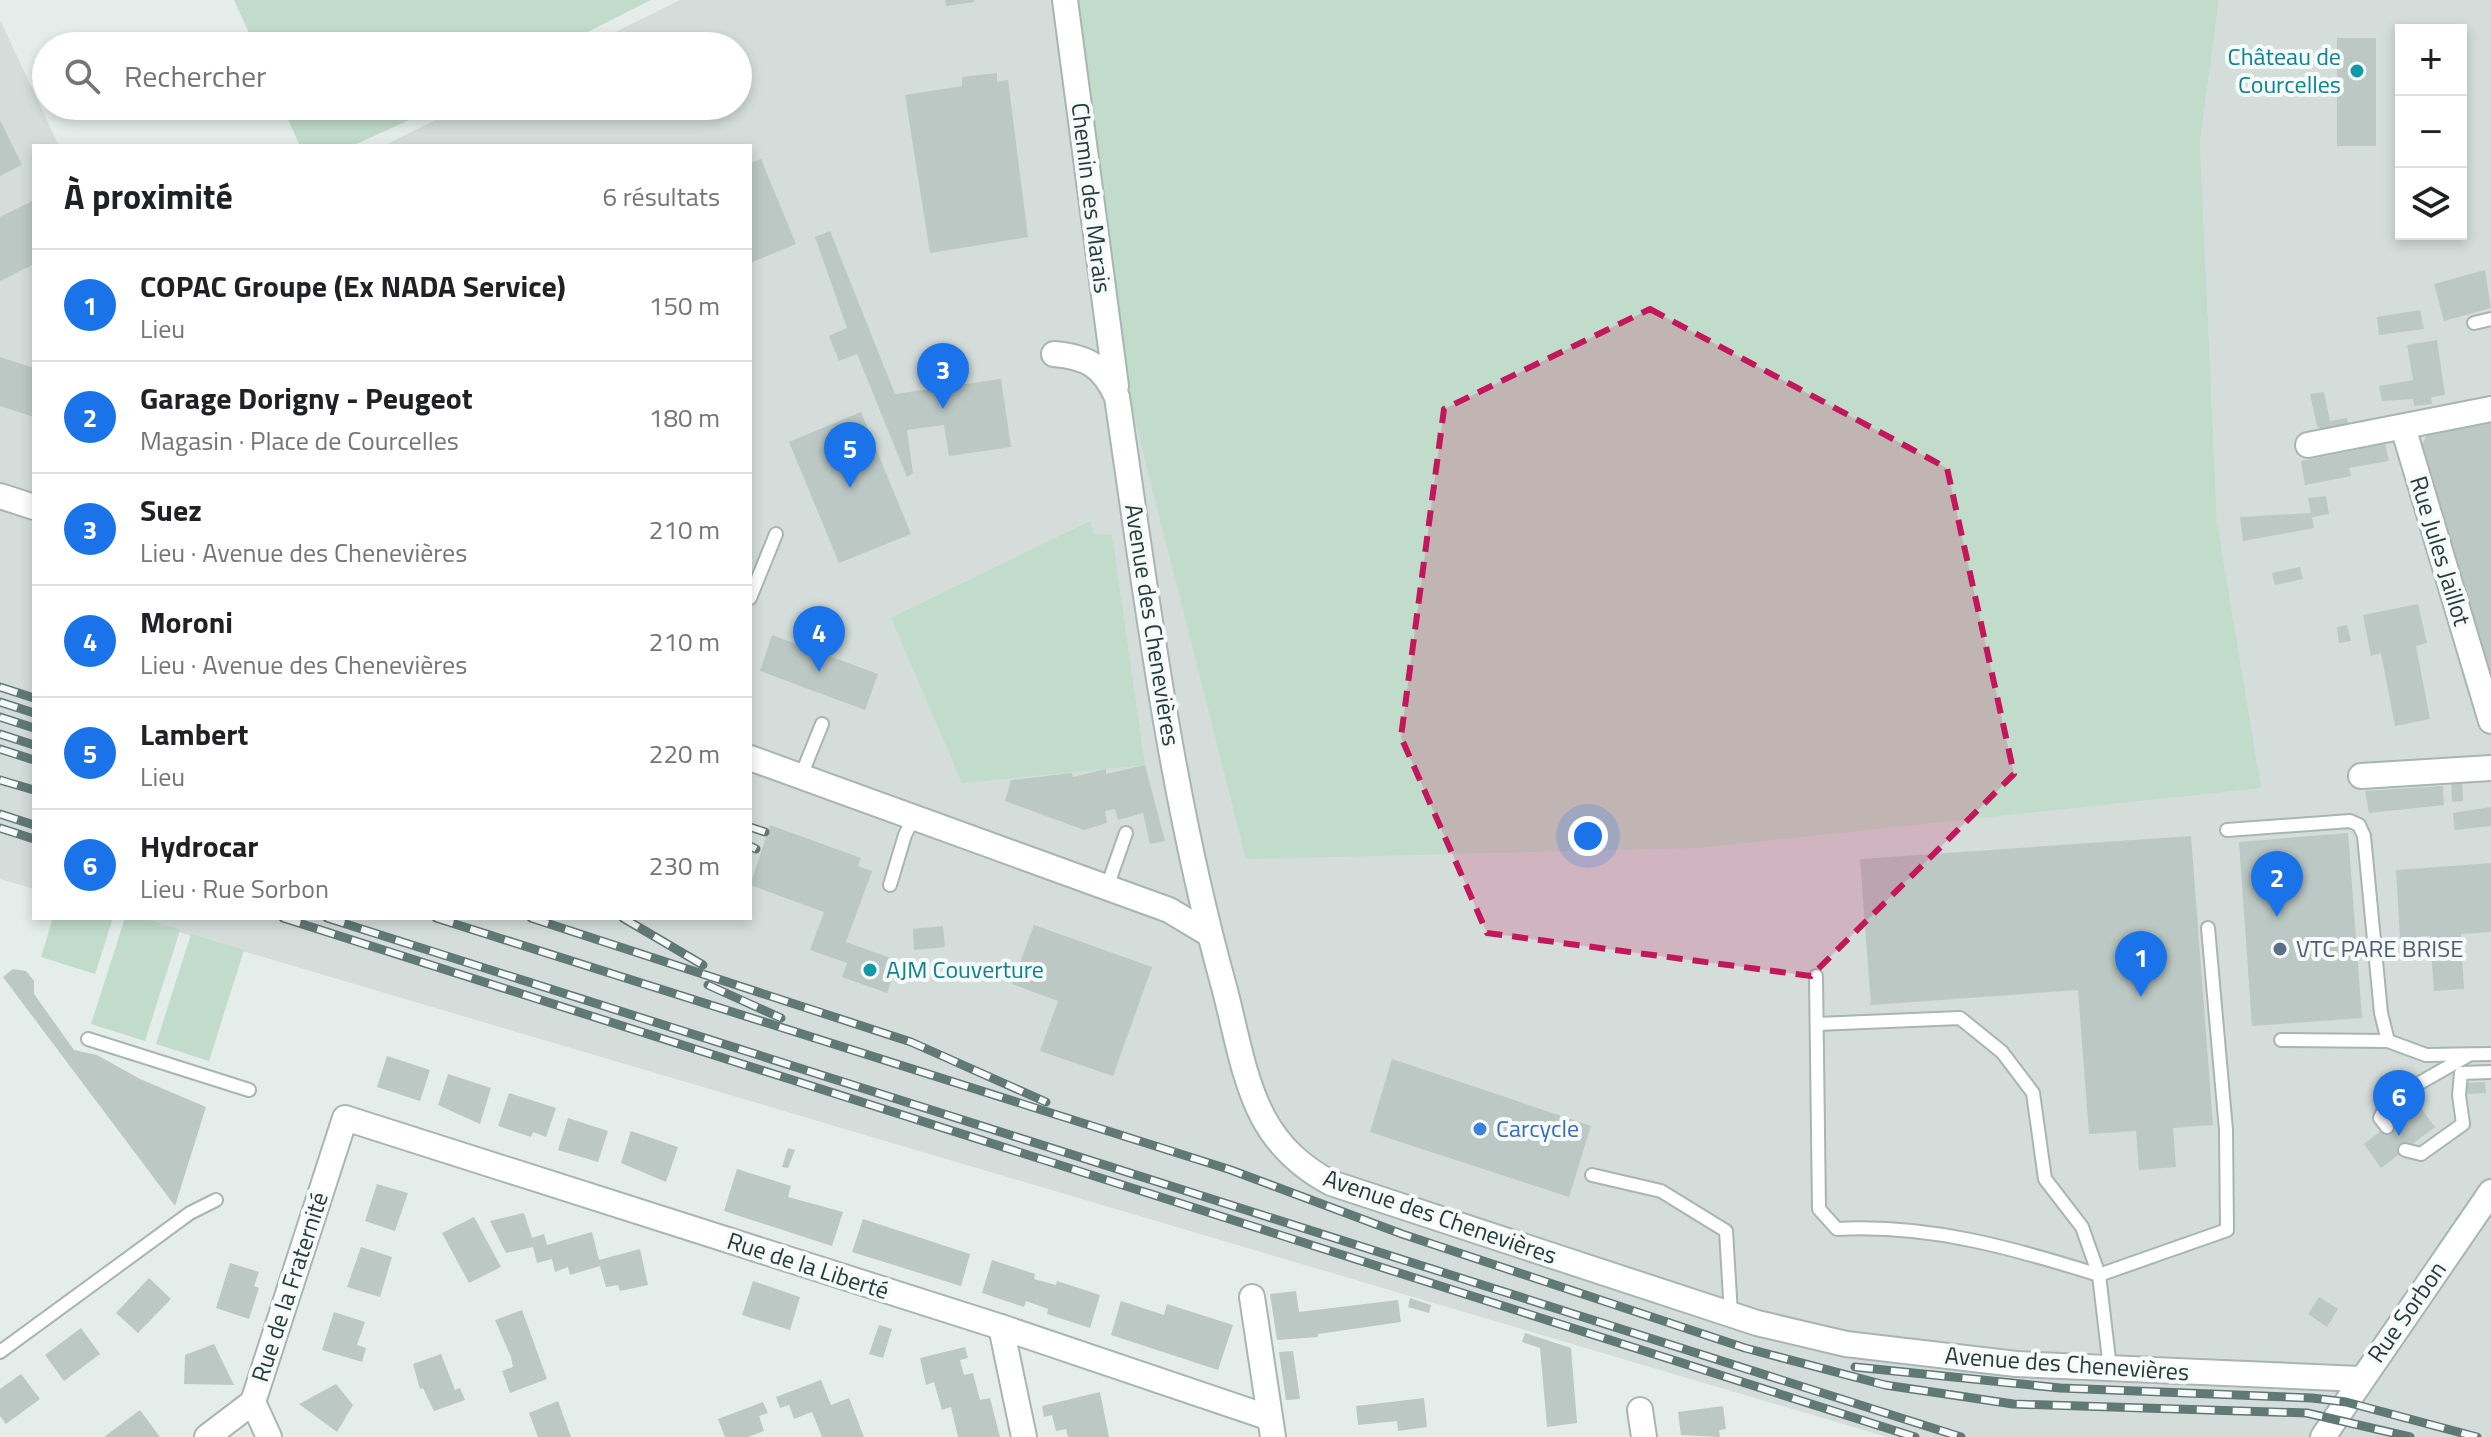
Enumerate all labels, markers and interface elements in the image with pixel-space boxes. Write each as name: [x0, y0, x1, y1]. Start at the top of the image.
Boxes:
map controls: [2395, 24, 2467, 240]
button: +: [2395, 24, 2467, 96]
search box: [32, 32, 752, 120]
place label: Château de Courcelles: [2228, 38, 2341, 102]
text: Rechercher: [124, 53, 267, 99]
icon: search: [60, 54, 104, 98]
marker: Château de Courcelles: [2348, 62, 2366, 80]
button: −: [2395, 96, 2467, 168]
street label: Chemin des Marais: [1062, 101, 1122, 295]
button: layers: [2395, 168, 2467, 240]
text: À proximité: [64, 170, 233, 222]
text: 6 résultats: [603, 177, 720, 216]
text: COPAC Groupe (Ex NADA Service): [140, 263, 566, 309]
text: 1: [83, 286, 97, 325]
text: 150 m: [649, 286, 720, 325]
text: Lieu: [140, 309, 185, 348]
pin: 3: [917, 343, 969, 409]
text: Garage Dorigny - Peugeot: [140, 375, 473, 421]
text: 2: [83, 398, 97, 437]
text: 180 m: [649, 398, 720, 437]
text: Magasin · Place de Courcelles: [140, 421, 459, 460]
pin: 5: [824, 422, 876, 488]
street label: Rue Jules Jaillot: [2401, 471, 2481, 631]
text: Suez: [140, 487, 202, 533]
street label: Avenue des Chenevières: [1116, 501, 1190, 749]
text: 3: [83, 510, 97, 549]
text: 210 m: [649, 510, 720, 549]
text: Lieu · Avenue des Chenevières: [140, 533, 467, 572]
text: Moroni: [140, 599, 233, 645]
pin: 4: [793, 606, 845, 672]
text: 4: [83, 622, 97, 661]
text: 210 m: [649, 622, 720, 661]
text: Lieu · Avenue des Chenevières: [140, 645, 467, 684]
text: Lambert: [140, 711, 248, 757]
text: 5: [83, 734, 97, 773]
text: 220 m: [649, 734, 720, 773]
text: Lieu: [140, 757, 185, 796]
your location: [1568, 816, 1608, 856]
text: Hydrocar: [140, 823, 259, 869]
text: 6: [83, 846, 97, 885]
text: 230 m: [649, 846, 720, 885]
pin: 2: [2251, 851, 2303, 917]
text: Lieu · Rue Sorbon: [140, 869, 329, 908]
place label: VTC PARE BRISE: [2296, 930, 2463, 966]
pin: 1: [2115, 931, 2167, 997]
marker: VTC PARE BRISE: [2271, 940, 2289, 958]
place label: AJM Couverture: [886, 951, 1044, 987]
marker: AJM Couverture: [861, 961, 879, 979]
pin: 6: [2373, 1070, 2425, 1136]
place label: Carcycle: [1496, 1110, 1579, 1146]
marker: Carcycle: [1471, 1120, 1489, 1138]
street label: Avenue des Chenevières: [1319, 1159, 1562, 1273]
street label: Rue de la Fraternité: [241, 1187, 337, 1386]
street label: Rue de la Liberté: [723, 1222, 894, 1308]
street label: Rue Sorbon: [2358, 1253, 2454, 1370]
street label: Avenue des Chenevières: [1944, 1337, 2190, 1389]

